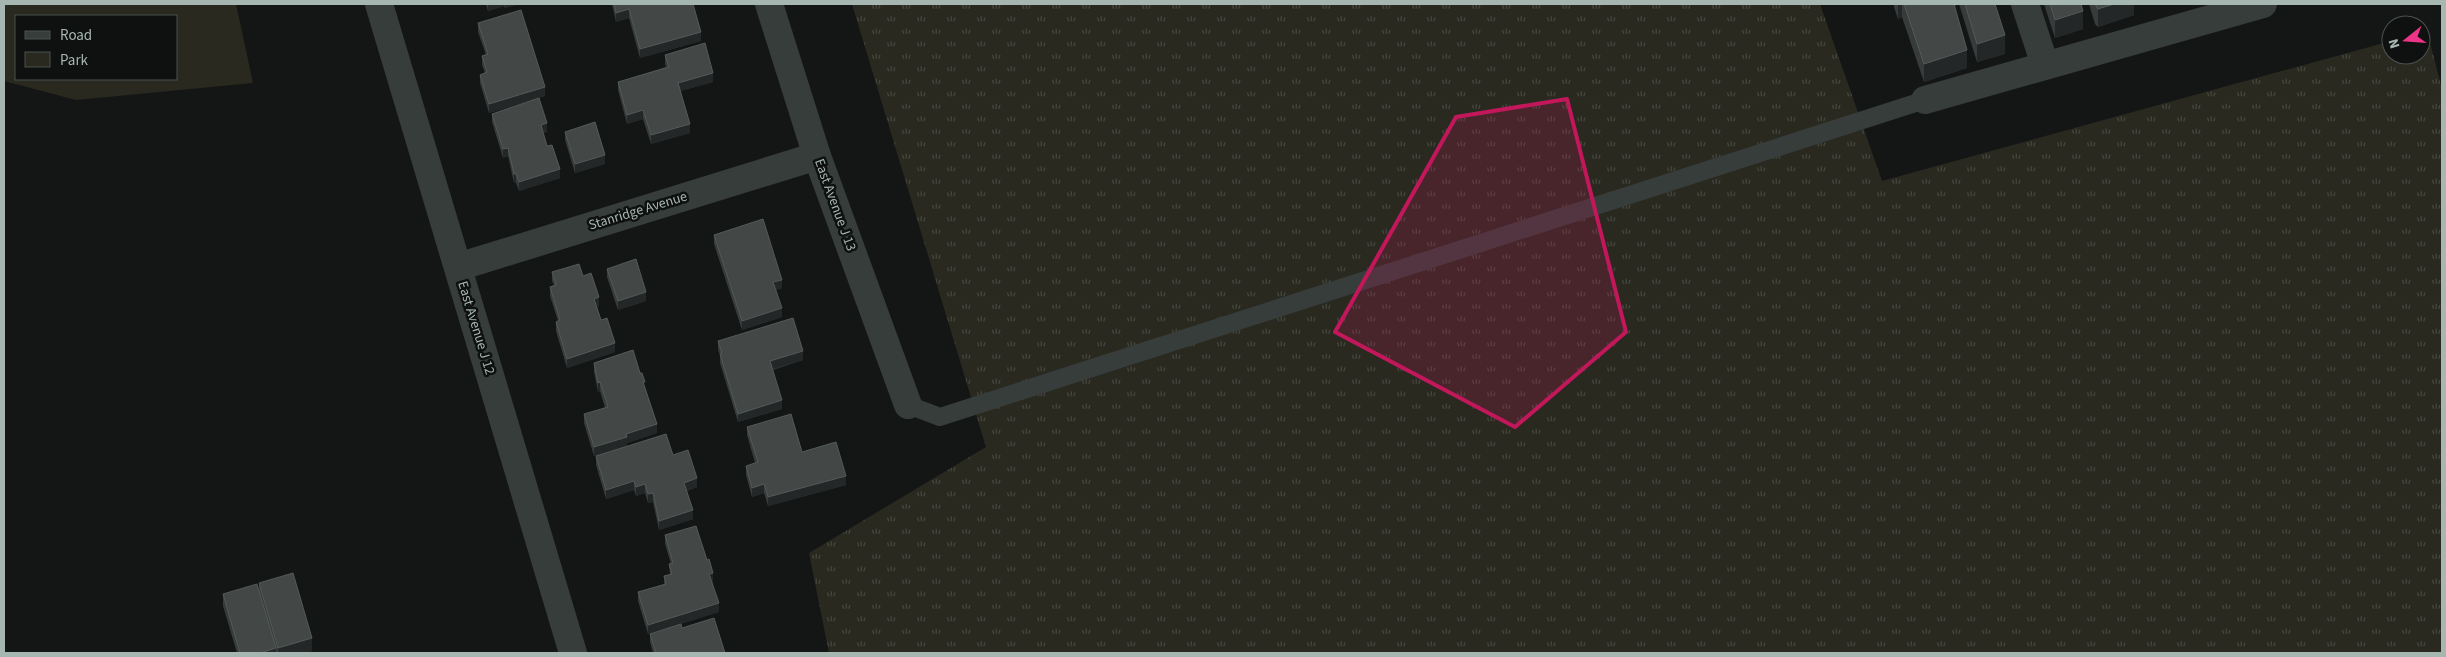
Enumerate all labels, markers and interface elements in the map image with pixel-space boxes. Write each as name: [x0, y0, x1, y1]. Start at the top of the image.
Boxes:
legend: [15, 15, 178, 80]
north arrow: [2381, 15, 2431, 65]
text: Road: [60, 25, 92, 46]
text: N: [2384, 36, 2405, 51]
text: Park: [60, 50, 89, 71]
street label: East Avenue J 13: [809, 156, 861, 254]
street label: Stanridge Avenue: [586, 186, 690, 235]
street label: East Avenue J 12: [452, 279, 500, 377]

